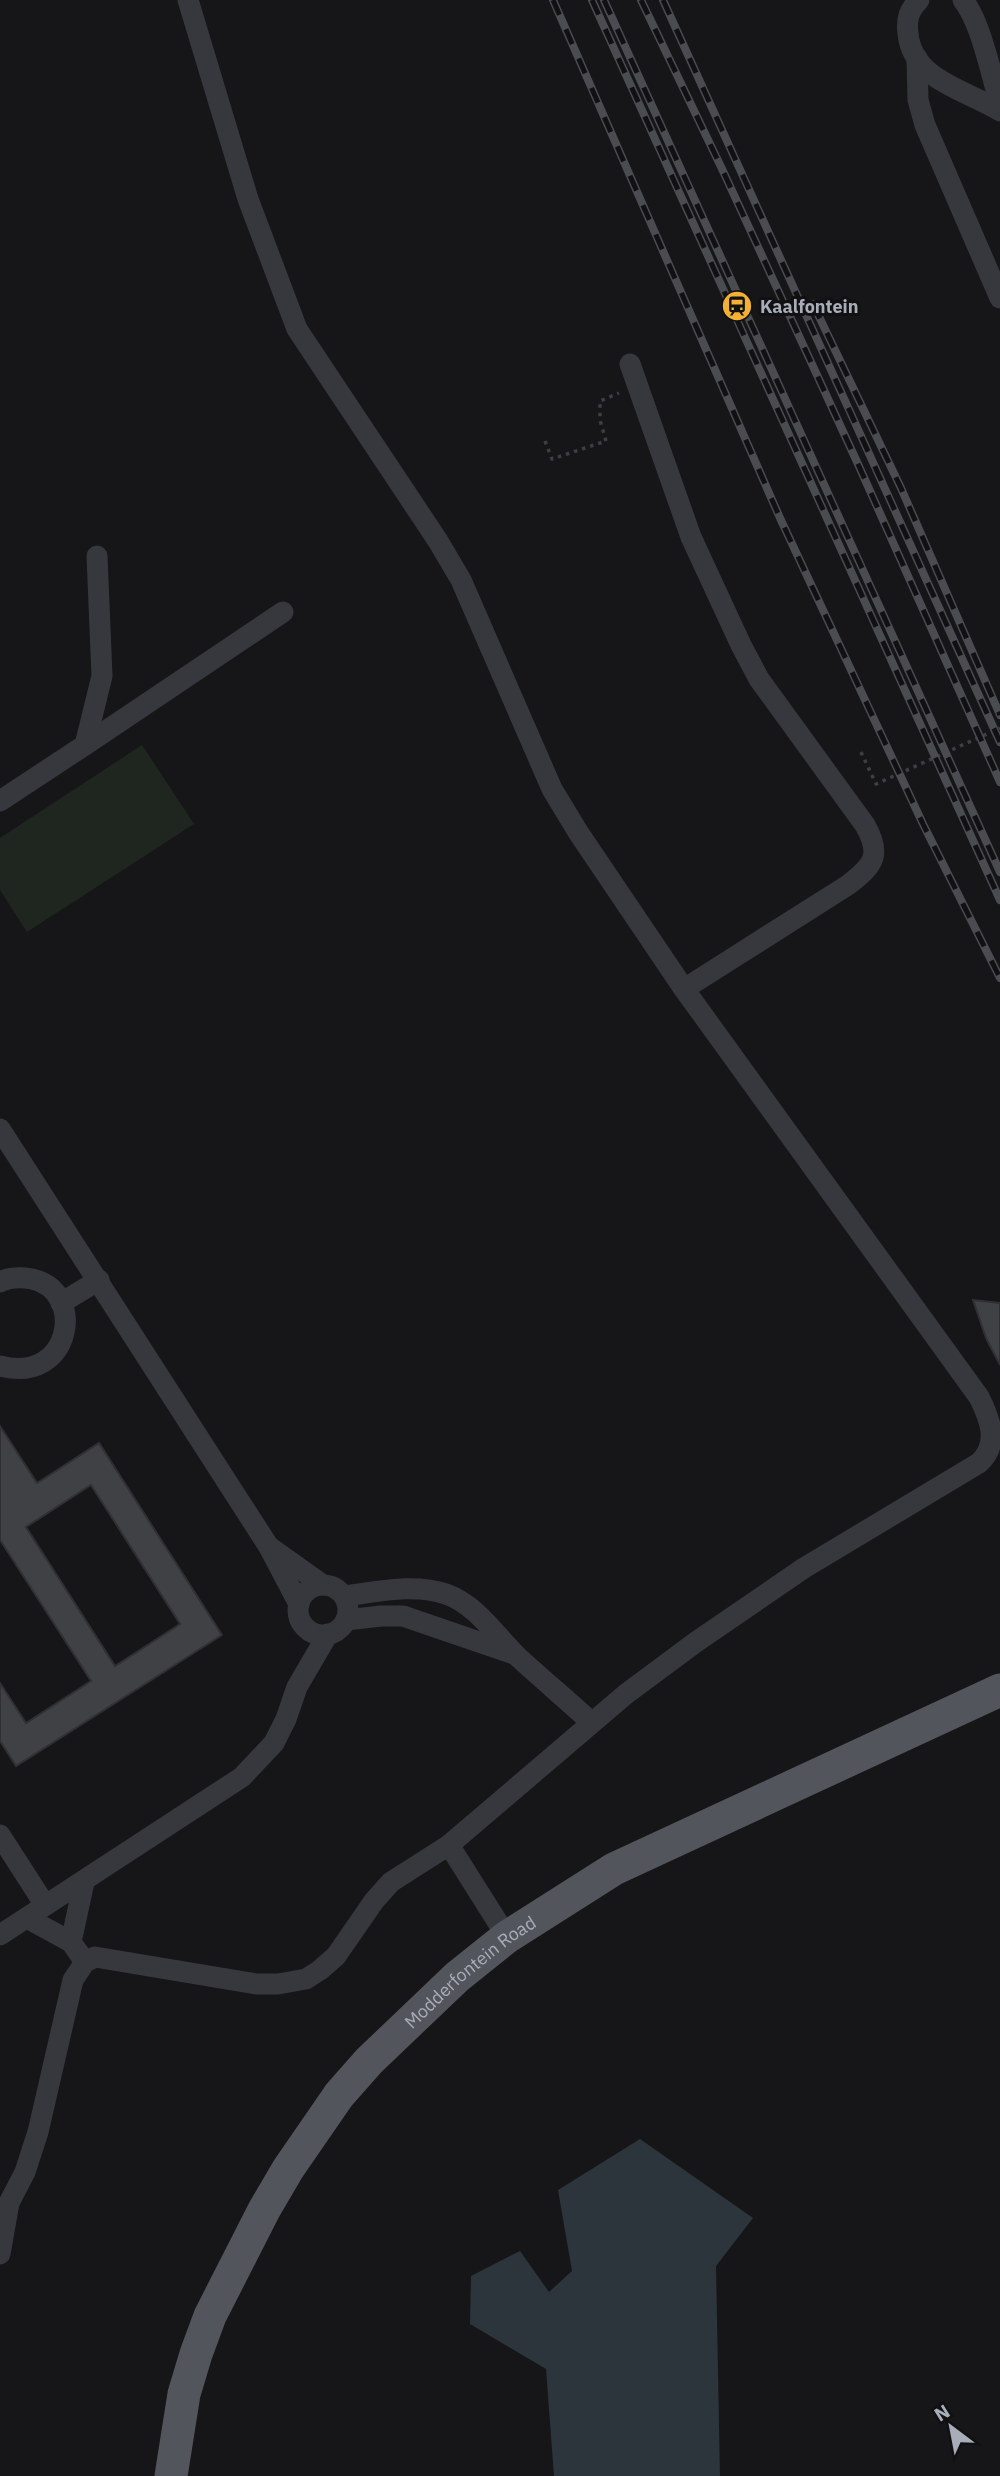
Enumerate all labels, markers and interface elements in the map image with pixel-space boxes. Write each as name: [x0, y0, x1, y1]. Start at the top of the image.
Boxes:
station icon: Kaalfontein: [720, 289, 754, 323]
place label: Kaalfontein: [760, 295, 858, 318]
street label: Modderfontein Road: [399, 1910, 540, 2033]
north arrow: [916, 2392, 986, 2462]
text: N: [930, 2399, 954, 2426]

